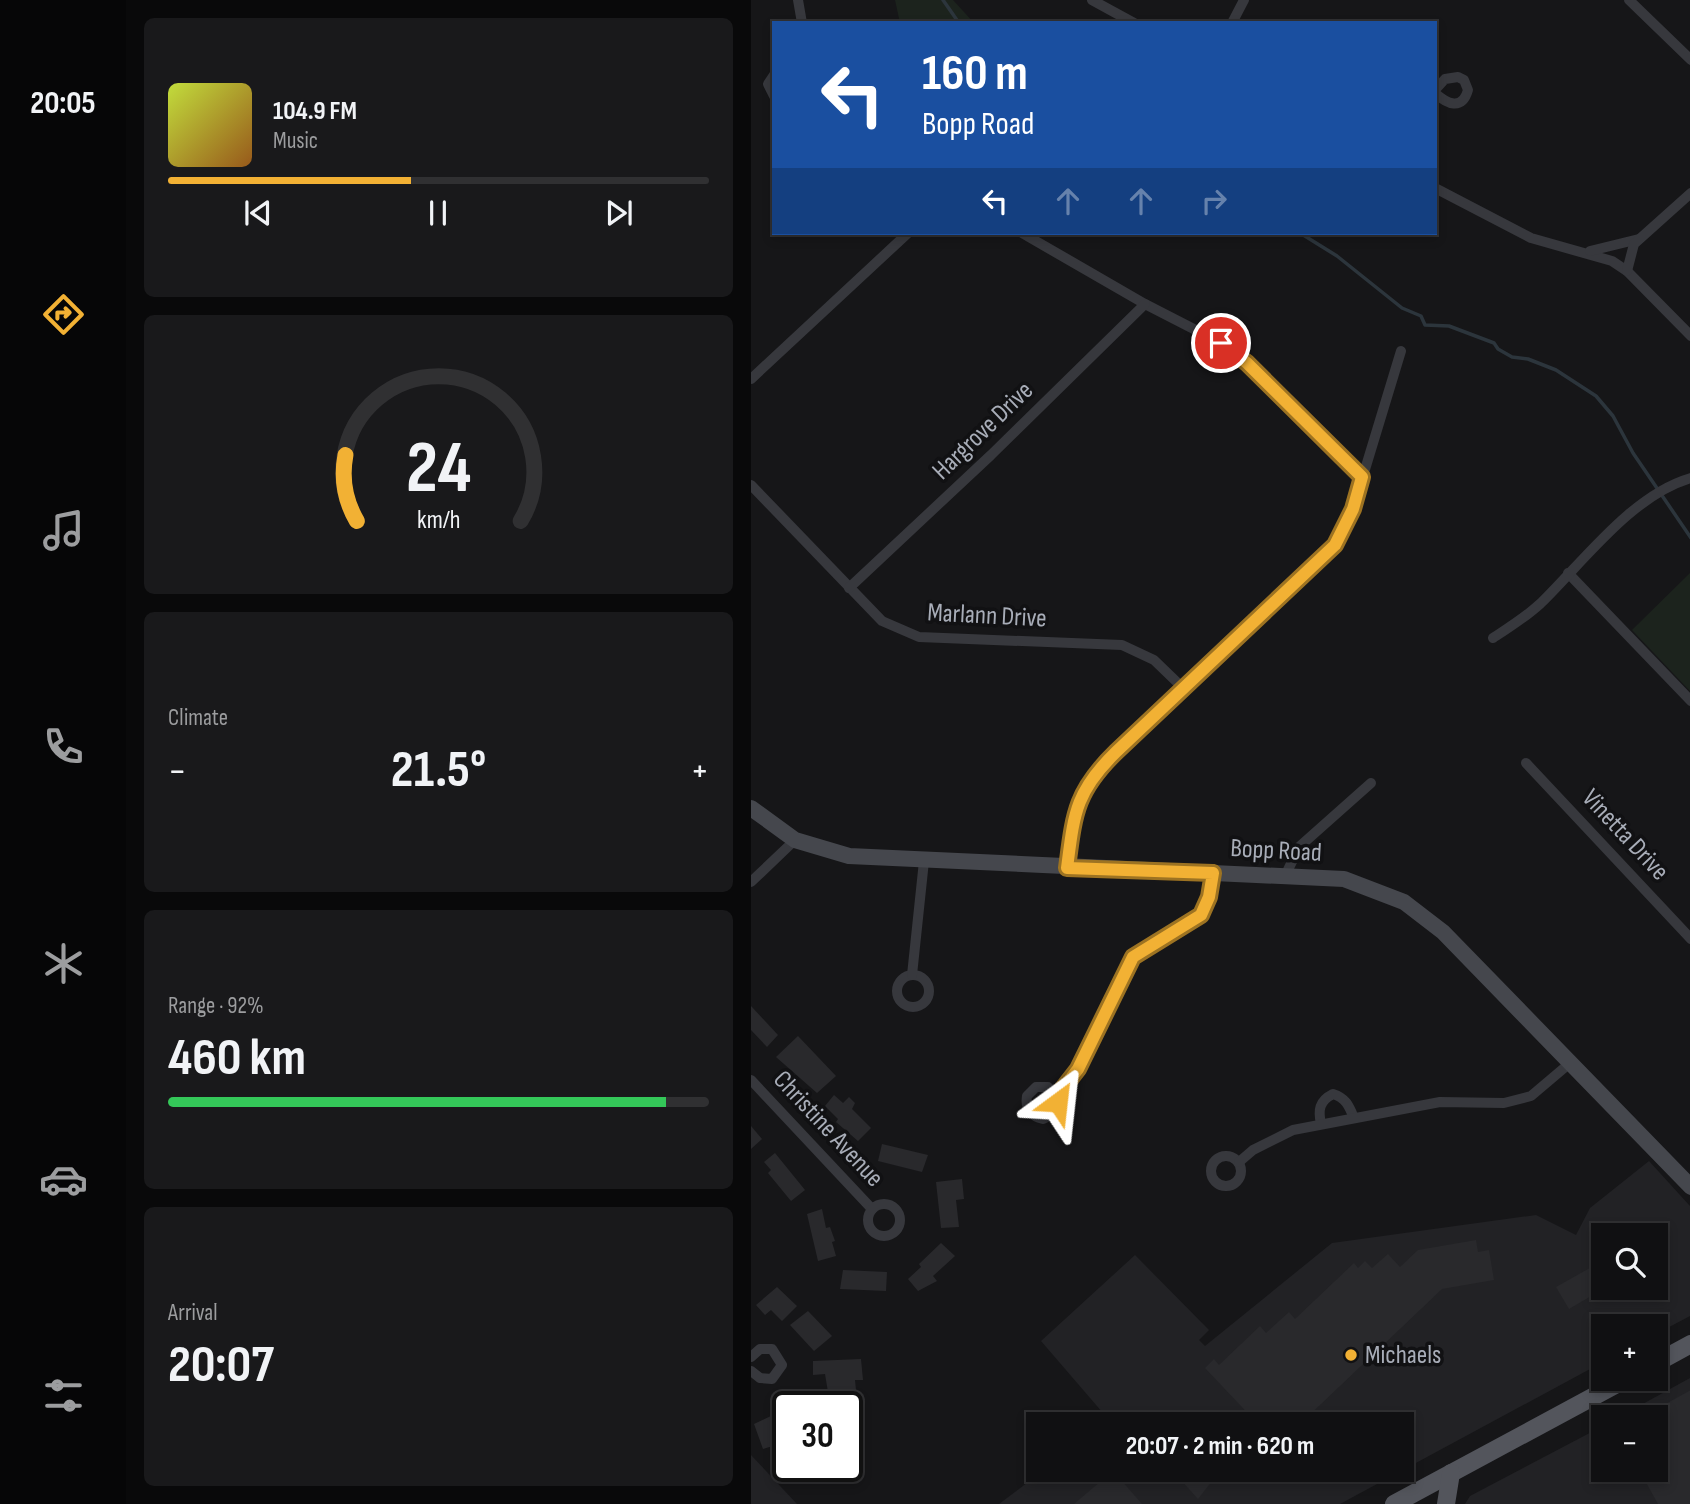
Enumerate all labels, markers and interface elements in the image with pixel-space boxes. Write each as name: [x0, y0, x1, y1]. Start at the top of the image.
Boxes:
text: 160 m: [922, 45, 1028, 104]
icon: left: [807, 49, 898, 140]
text: 20:05: [30, 84, 96, 123]
text: 104.9 FM: [273, 96, 357, 127]
text: Bopp Road: [922, 105, 1034, 144]
text: Music: [273, 127, 318, 155]
icon: left: [976, 182, 1014, 220]
icon: ahead: [1049, 182, 1087, 220]
icon: ahead: [1122, 182, 1160, 220]
icon: right: [1195, 182, 1233, 220]
icon: previous: [239, 194, 277, 232]
icon: pause: [419, 194, 457, 232]
icon: next: [600, 194, 638, 232]
icon: directions: [39, 290, 88, 339]
pin: [1191, 313, 1251, 373]
icon: arrive: [1202, 324, 1240, 362]
street label: Hargrove Drive: [926, 375, 1040, 487]
text: 24: [406, 425, 471, 513]
text: km/h: [417, 505, 460, 536]
icon: music: [39, 506, 88, 555]
street label: Marlann Drive: [926, 597, 1048, 635]
text: Climate: [168, 704, 228, 732]
icon: phone: [39, 722, 88, 771]
text: 21.5°: [391, 739, 486, 802]
text: −: [168, 749, 187, 794]
text: +: [690, 749, 709, 794]
street label: Vinetta Drive: [1575, 783, 1675, 887]
street label: Bopp Road: [1230, 833, 1322, 869]
icon: climate: [39, 939, 88, 988]
text: Range · 92%: [168, 992, 264, 1020]
text: 460 km: [168, 1027, 306, 1090]
street label: Christine Avenue: [766, 1065, 890, 1193]
position arrow: [1021, 1065, 1095, 1139]
icon: car: [39, 1155, 88, 1204]
map controls: [1591, 1223, 1668, 1482]
button: search: [1591, 1223, 1668, 1300]
text: Arrival: [168, 1299, 217, 1327]
button: +: [1591, 1314, 1668, 1391]
text: 20:07: [168, 1334, 274, 1397]
place label: Michaels: [1365, 1340, 1441, 1371]
marker: Michaels: [1343, 1347, 1359, 1363]
icon: filters: [39, 1371, 88, 1420]
speed limit sign: 30: [772, 1391, 863, 1482]
button: −: [1591, 1405, 1668, 1482]
text: 20:07 · 2 min · 620 m: [1126, 1431, 1314, 1462]

